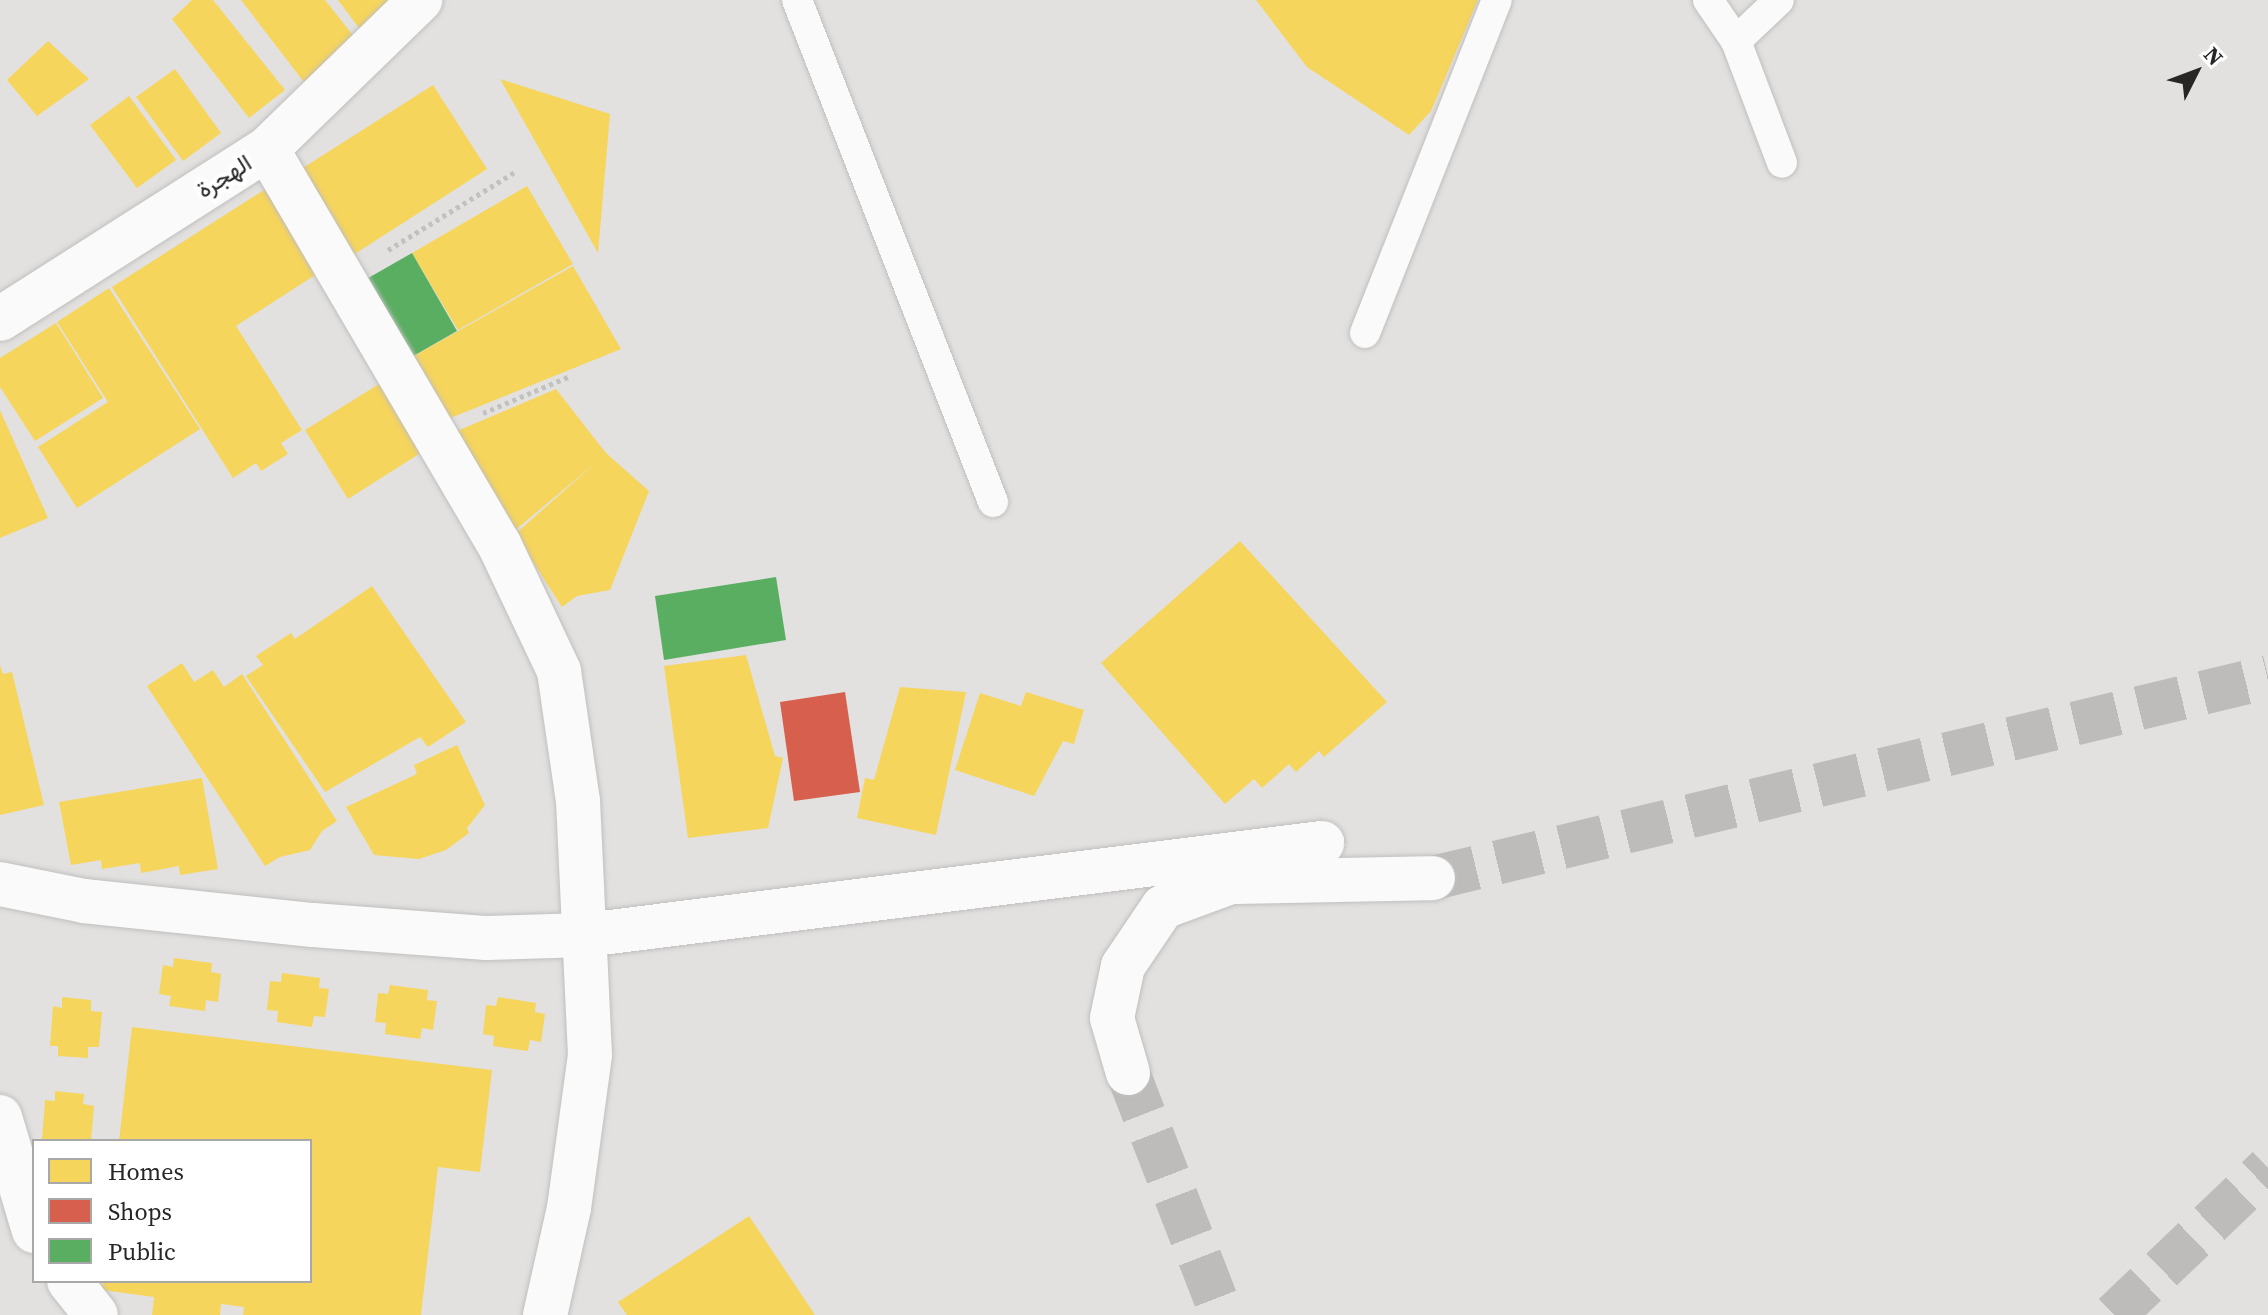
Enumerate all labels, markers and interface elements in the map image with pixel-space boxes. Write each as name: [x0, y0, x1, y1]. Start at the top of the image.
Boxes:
north arrow: [2156, 32, 2236, 112]
text: N: [2197, 40, 2230, 72]
street label: الهجرة: [191, 148, 257, 204]
legend: [32, 1139, 312, 1283]
text: Homes: [108, 1155, 184, 1188]
text: Shops: [108, 1195, 172, 1228]
text: Public: [108, 1235, 176, 1268]

